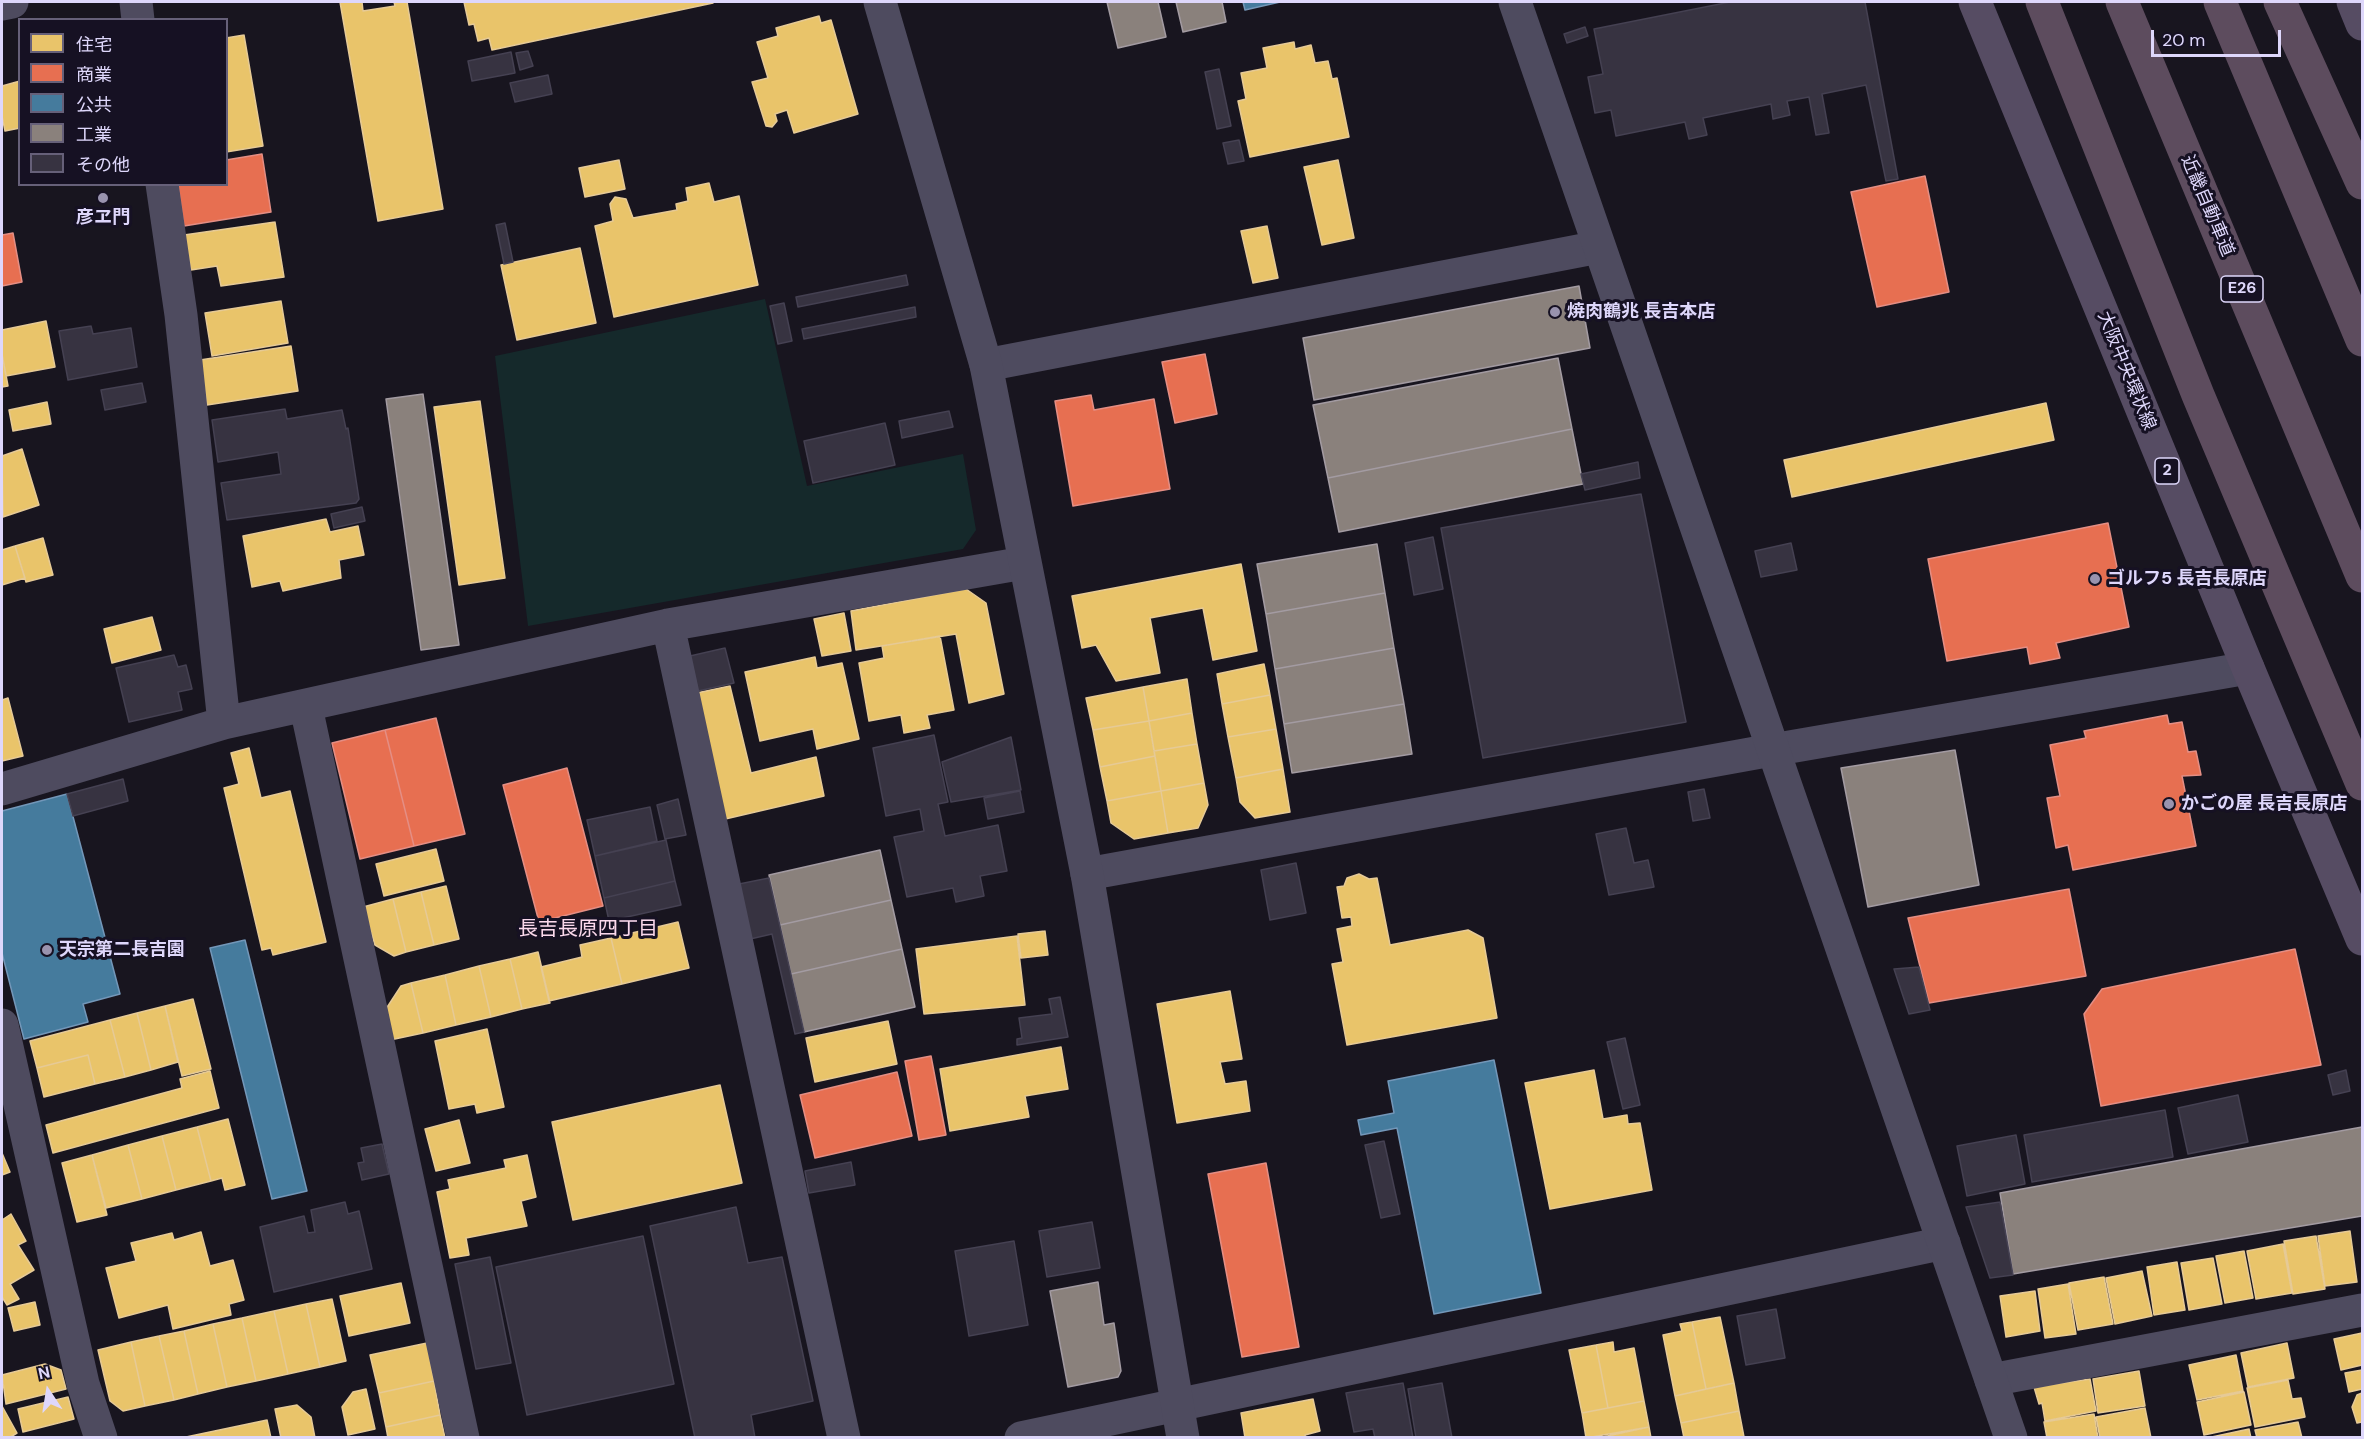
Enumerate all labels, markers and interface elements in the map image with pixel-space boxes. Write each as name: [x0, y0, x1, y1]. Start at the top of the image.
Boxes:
legend: [18, 18, 228, 186]
scale bar: [2154, 18, 2284, 56]
text: 20 m: [2162, 28, 2205, 52]
text: 住宅: [76, 33, 112, 57]
text: 商業: [76, 63, 112, 87]
text: 公共: [76, 93, 112, 117]
text: 工業: [76, 123, 112, 147]
street label: 近畿自動車道: [2176, 152, 2238, 260]
text: その他: [76, 153, 130, 177]
marker: 彦ヱ門: [96, 191, 110, 205]
place label: 彦ヱ門: [76, 207, 130, 229]
road number: E26: [2221, 276, 2263, 302]
place label: 焼肉鶴兆 長吉本店: [1567, 301, 1715, 323]
marker: 焼肉鶴兆 長吉本店: [1548, 305, 1562, 319]
street label: 大阪中央環状線: [2092, 309, 2160, 433]
road number: 2: [2155, 458, 2179, 484]
place label: ゴルフ5 長吉長原店: [2107, 568, 2266, 590]
marker: ゴルフ5 長吉長原店: [2088, 572, 2102, 586]
place label: かごの屋 長吉長原店: [2181, 793, 2347, 815]
marker: かごの屋 長吉長原店: [2162, 797, 2176, 811]
district label: 長吉長原四丁目: [518, 918, 658, 942]
place label: 天宗第二長吉園: [59, 939, 185, 961]
marker: 天宗第二長吉園: [40, 943, 54, 957]
north arrow: [18, 1361, 78, 1421]
text: N: [36, 1361, 52, 1384]

